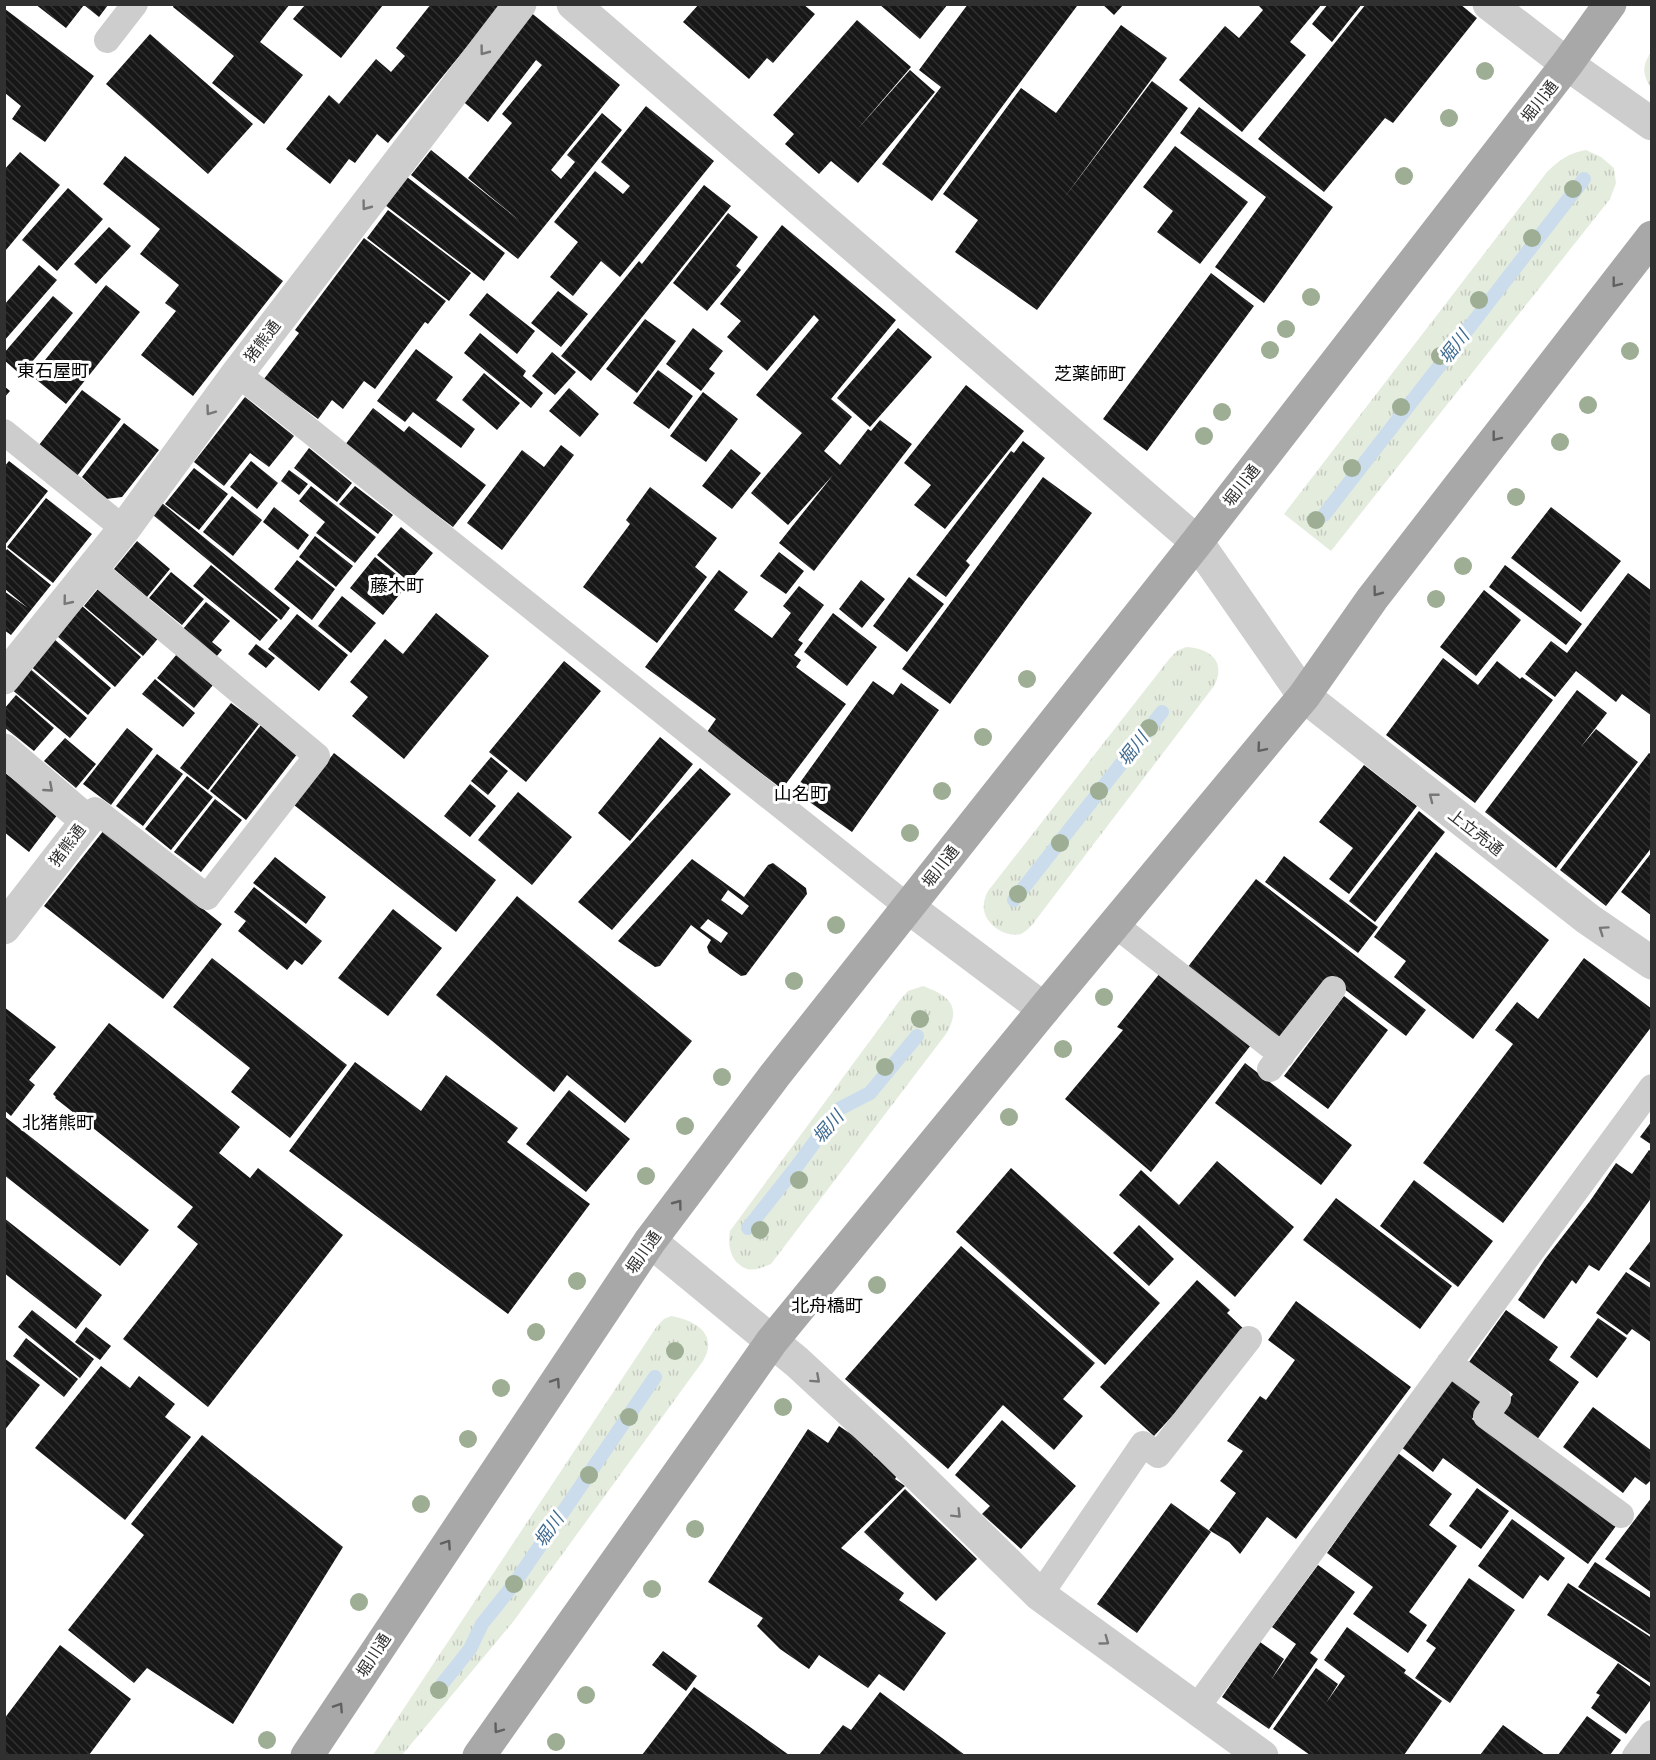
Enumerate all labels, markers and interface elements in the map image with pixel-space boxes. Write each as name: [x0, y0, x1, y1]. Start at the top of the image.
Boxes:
one-way arrow: [481, 44, 492, 55]
street label: 堀川通: [1516, 75, 1562, 127]
one-way arrow: [362, 199, 373, 210]
one-way arrow: [1612, 276, 1623, 287]
street label: 猪熊通: [239, 315, 285, 367]
water label: 堀川: [1433, 323, 1475, 368]
district label: 東石屋町: [17, 358, 89, 382]
district label: 芝薬師町: [1054, 361, 1126, 385]
one-way arrow: [206, 405, 217, 416]
one-way arrow: [1493, 431, 1504, 442]
street label: 堀川通: [1218, 459, 1264, 511]
district label: 藤木町: [370, 573, 424, 597]
one-way arrow: [1373, 585, 1384, 596]
one-way arrow: [64, 594, 75, 605]
water label: 堀川: [1112, 725, 1154, 770]
one-way arrow: [1257, 741, 1268, 752]
one-way arrow: [42, 781, 53, 792]
district label: 山名町: [774, 781, 828, 805]
one-way arrow: [1428, 794, 1439, 805]
street label: 上立売通: [1444, 804, 1508, 860]
street label: 猪熊通: [44, 819, 90, 871]
street label: 堀川通: [917, 840, 963, 892]
one-way arrow: [1599, 926, 1610, 937]
water label: 堀川: [806, 1103, 849, 1148]
district label: 北猪熊町: [22, 1110, 94, 1134]
one-way arrow: [670, 1200, 681, 1211]
street label: 堀川通: [620, 1226, 666, 1278]
district label: 北舟橋町: [791, 1293, 863, 1317]
one-way arrow: [809, 1372, 820, 1383]
one-way arrow: [548, 1378, 560, 1388]
water label: 堀川: [528, 1506, 569, 1551]
one-way arrow: [950, 1507, 961, 1518]
one-way arrow: [440, 1540, 451, 1551]
street label: 堀川通: [351, 1629, 395, 1681]
one-way arrow: [1098, 1634, 1109, 1645]
one-way arrow: [332, 1702, 343, 1713]
one-way arrow: [494, 1723, 505, 1734]

